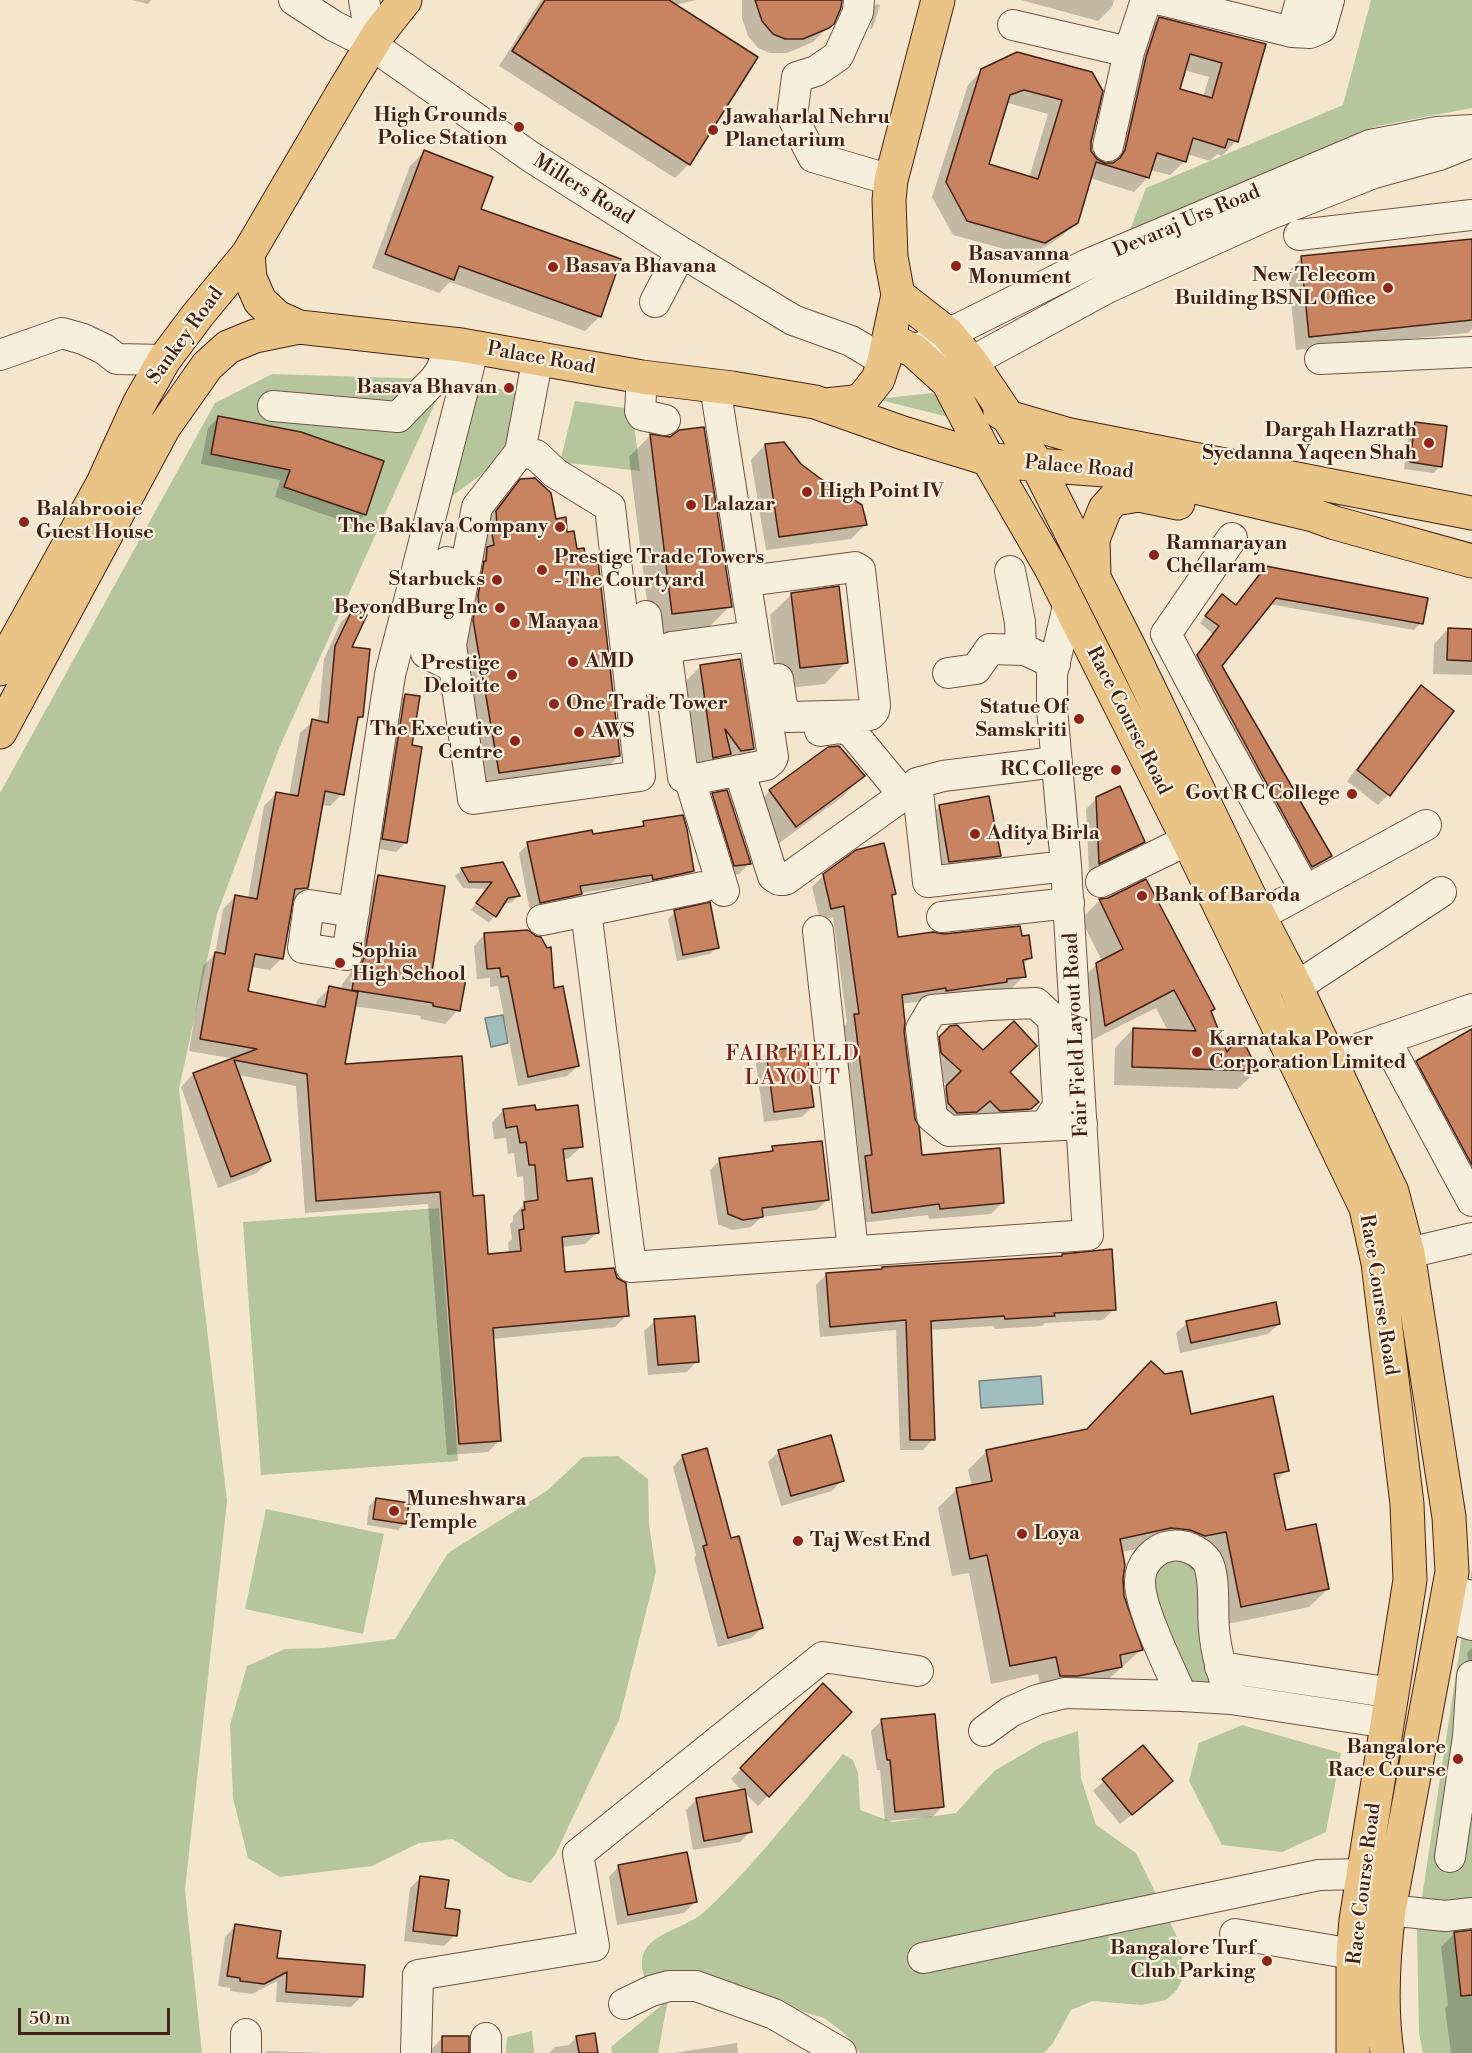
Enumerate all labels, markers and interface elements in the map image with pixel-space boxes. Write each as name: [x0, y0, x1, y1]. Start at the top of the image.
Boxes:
place label: High Grounds Police Station: [374, 104, 507, 151]
place label: Jawaharlal Nehru Planetarium: [725, 106, 890, 153]
marker: High Grounds Police Station: [512, 120, 526, 134]
marker: Jawaharlal Nehru Planetarium: [706, 123, 720, 137]
street label: Millers Road: [528, 150, 638, 230]
street label: Devaraj Urs Road: [1110, 180, 1264, 264]
place label: Basavanna Monument: [968, 243, 1071, 290]
place label: Basava Bhavana: [565, 255, 716, 279]
marker: Basavanna Monument: [949, 259, 963, 273]
marker: Basava Bhavana: [546, 260, 560, 274]
place label: New Telecom Building BSNL Office: [1175, 264, 1376, 311]
marker: New Telecom Building BSNL Office: [1381, 281, 1395, 295]
street label: Sankey Road: [143, 283, 229, 389]
street label: Palace Road: [485, 338, 597, 380]
place label: Basava Bhavan: [357, 376, 497, 400]
marker: Basava Bhavan: [502, 381, 516, 395]
place label: Dargah Hazrath Syedanna Yaqeen Shah: [1202, 419, 1417, 466]
marker: Dargah Hazrath Syedanna Yaqeen Shah: [1422, 436, 1436, 450]
street label: Palace Road: [1023, 451, 1135, 485]
place label: High Point IV: [819, 480, 943, 504]
marker: High Point IV: [800, 485, 814, 499]
place label: Lalazar: [703, 493, 775, 517]
place label: Balabrooie Guest House: [36, 498, 154, 545]
marker: Lalazar: [684, 498, 698, 512]
marker: Balabrooie Guest House: [17, 515, 31, 529]
place label: The Baklava Company: [338, 515, 548, 539]
marker: The Baklava Company: [553, 520, 567, 534]
place label: Ramnarayan Chellaram: [1166, 532, 1287, 579]
place label: Prestige Trade Towers - The Courtyard: [554, 546, 764, 593]
marker: Ramnarayan Chellaram: [1147, 548, 1161, 562]
marker: Prestige Trade Towers - The Courtyard: [535, 563, 549, 577]
place label: Starbucks: [389, 568, 485, 592]
marker: Starbucks: [490, 573, 504, 587]
place label: BeyondBurg Inc: [334, 596, 488, 620]
marker: BeyondBurg Inc: [493, 601, 507, 615]
place label: Maayaa: [527, 611, 599, 635]
marker: Maayaa: [508, 616, 522, 630]
street label: Race Course Road: [1080, 643, 1176, 799]
place label: AMD: [585, 650, 634, 674]
place label: Prestige Deloitte: [421, 652, 500, 699]
marker: AMD: [566, 655, 580, 669]
marker: Prestige Deloitte: [505, 668, 519, 682]
place label: One Trade Tower: [566, 692, 728, 716]
place label: Statue Of Samskriti: [975, 696, 1067, 743]
marker: One Trade Tower: [547, 697, 561, 711]
marker: Statue Of Samskriti: [1072, 712, 1086, 726]
place label: The Executive Centre: [370, 718, 503, 765]
place label: AWS: [591, 720, 634, 744]
marker: AWS: [572, 725, 586, 739]
marker: The Executive Centre: [508, 734, 522, 748]
place label: RC College: [1000, 758, 1104, 782]
marker: RC College: [1109, 763, 1123, 777]
place label: Govt R C College: [1185, 782, 1340, 806]
marker: Govt R C College: [1345, 787, 1359, 801]
place label: Aditya Birla: [987, 822, 1100, 846]
marker: Aditya Birla: [968, 827, 982, 841]
place label: Bank of Baroda: [1154, 884, 1300, 908]
marker: Bank of Baroda: [1135, 889, 1149, 903]
street label: Fair Field Layout Road: [1060, 932, 1094, 1138]
place label: Sophia High School: [352, 940, 466, 987]
marker: Sophia High School: [333, 956, 347, 970]
place label: Karnataka Power Corporation Limited: [1209, 1028, 1406, 1075]
district label: FAIR FIELD LAYOUT: [726, 1042, 860, 1092]
marker: Karnataka Power Corporation Limited: [1190, 1045, 1204, 1059]
street label: Race Course Road: [1353, 1213, 1403, 1377]
place label: Muneshwara Temple: [406, 1488, 526, 1535]
marker: Muneshwara Temple: [387, 1504, 401, 1518]
place label: Loya: [1034, 1522, 1080, 1546]
marker: Loya: [1015, 1527, 1029, 1541]
place label: Taj West End: [810, 1529, 931, 1553]
marker: Taj West End: [791, 1534, 805, 1548]
place label: Bangalore Race Course: [1328, 1736, 1446, 1783]
marker: Bangalore Race Course: [1451, 1752, 1465, 1766]
street label: Race Course Road: [1343, 1802, 1387, 1966]
place label: Bangalore Turf Club Parking: [1110, 1937, 1255, 1984]
marker: Bangalore Turf Club Parking: [1260, 1954, 1274, 1968]
scale bar: [21, 1996, 172, 2034]
text: 50 m: [29, 2007, 70, 2030]

